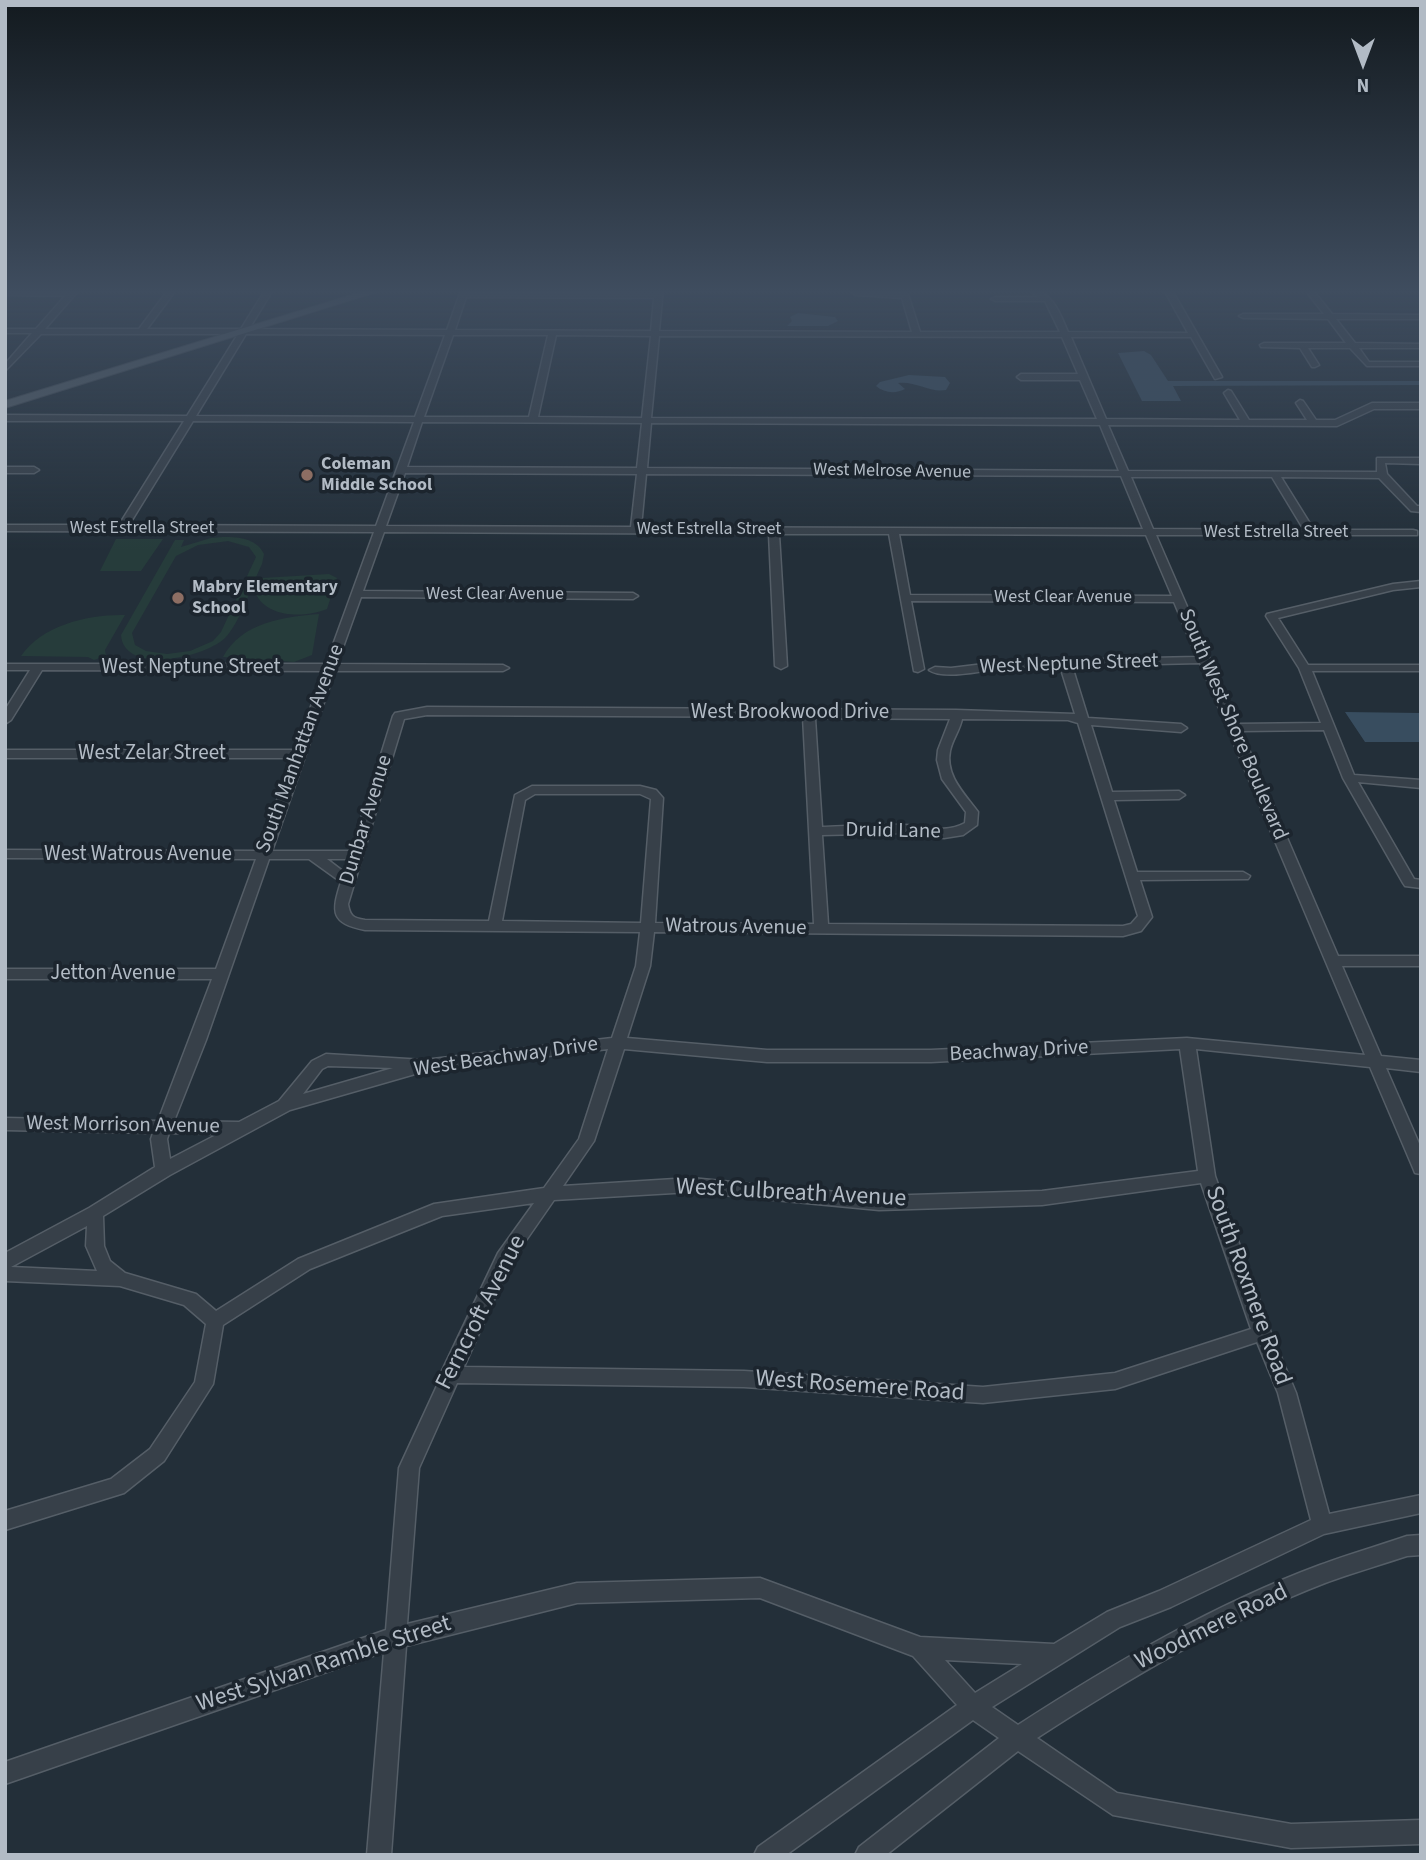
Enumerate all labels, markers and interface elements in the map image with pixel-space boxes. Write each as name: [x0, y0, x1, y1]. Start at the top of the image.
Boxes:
north arrow: [1328, 28, 1398, 98]
text: N: [1357, 71, 1369, 98]
place label: Coleman Middle School: [321, 454, 432, 496]
street label: West Melrose Avenue: [813, 460, 971, 484]
marker: Coleman Middle School: [299, 467, 315, 483]
street label: West Estrella Street: [70, 518, 214, 540]
street label: West Estrella Street: [637, 519, 781, 541]
street label: West Estrella Street: [1204, 522, 1348, 544]
place label: Mabry Elementary School: [192, 577, 338, 620]
street label: West Clear Avenue: [426, 584, 564, 606]
street label: West Clear Avenue: [994, 587, 1132, 609]
marker: Mabry Elementary School: [170, 590, 186, 606]
street label: South West Shore Boulevard: [1172, 606, 1292, 844]
street label: South Manhattan Avenue: [252, 641, 350, 857]
street label: West Neptune Street: [979, 649, 1159, 681]
street label: West Neptune Street: [101, 655, 281, 681]
street label: West Brookwood Drive: [691, 700, 889, 726]
street label: West Zelar Street: [78, 741, 226, 767]
street label: Dunbar Avenue: [335, 752, 399, 888]
street label: Druid Lane: [845, 819, 941, 845]
street label: West Watrous Avenue: [44, 842, 232, 868]
street label: Watrous Avenue: [665, 914, 807, 942]
street label: Jetton Avenue: [50, 961, 176, 987]
street label: West Beachway Drive: [412, 1033, 600, 1083]
street label: Beachway Drive: [949, 1036, 1089, 1068]
street label: West Morrison Avenue: [26, 1112, 220, 1140]
street label: West Culbreath Avenue: [675, 1174, 907, 1214]
street label: South Roxmere Road: [1198, 1183, 1296, 1389]
street label: Ferncroft Avenue: [431, 1231, 533, 1395]
street label: West Rosemere Road: [754, 1365, 966, 1409]
street label: Woodmere Road: [1131, 1579, 1293, 1677]
street label: West Sylvan Ramble Street: [193, 1610, 455, 1720]

